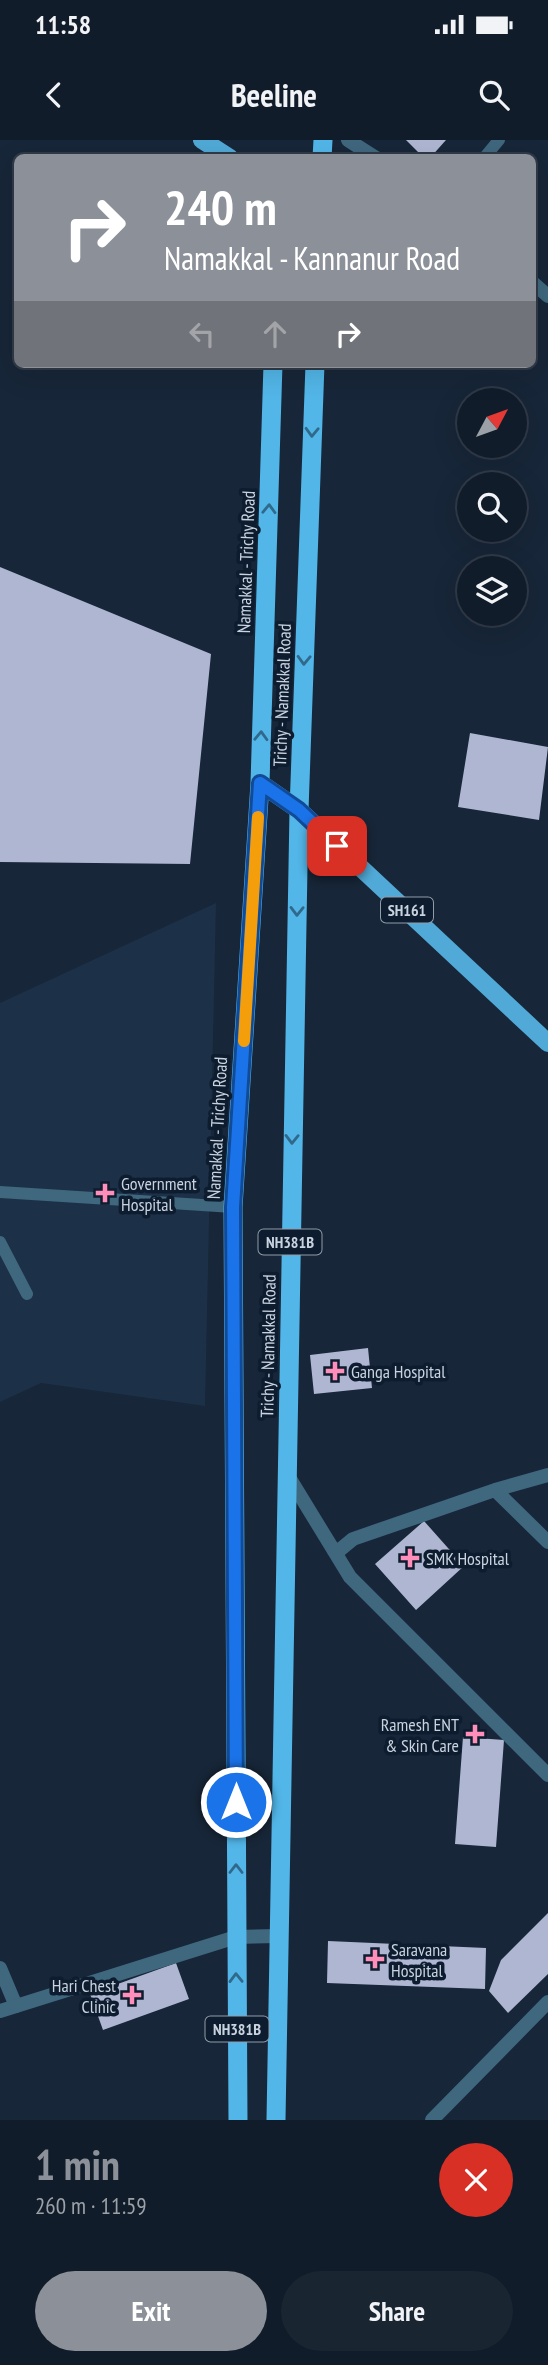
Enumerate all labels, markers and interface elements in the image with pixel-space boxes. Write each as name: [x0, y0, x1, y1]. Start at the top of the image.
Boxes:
text: 11:58: [35, 8, 91, 41]
text: Beeline: [231, 74, 317, 116]
icon: back: [35, 76, 73, 114]
icon: search: [475, 76, 513, 114]
text: 240 m: [164, 175, 277, 239]
icon: right: [49, 182, 140, 273]
text: Namakkal - Kannanur Road: [164, 237, 460, 279]
icon: left: [183, 315, 221, 353]
icon: ahead: [256, 315, 294, 353]
icon: right: [329, 315, 367, 353]
north arrow: [457, 388, 527, 458]
map controls: [457, 388, 527, 626]
one-way arrow: [305, 427, 320, 438]
button: search: [457, 472, 527, 542]
street label: Namakkal - Trichy Road: [232, 490, 260, 634]
one-way arrow: [261, 503, 276, 514]
button: layers: [457, 556, 527, 626]
street label: Trichy - Namakkal Road: [268, 623, 296, 767]
one-way arrow: [296, 655, 312, 665]
one-way arrow: [254, 730, 269, 741]
pin: [307, 816, 367, 876]
icon: arrive: [318, 827, 356, 865]
road number: SH161: [381, 898, 433, 922]
one-way arrow: [289, 906, 304, 917]
street label: Namakkal - Trichy Road: [202, 1056, 232, 1200]
one-way arrow: [285, 1134, 300, 1145]
place label: Government Hospital: [121, 1172, 197, 1216]
marker: Government Hospital: [95, 1183, 115, 1203]
road number: NH381B: [258, 1230, 322, 1254]
street label: Trichy - Namakkal Road: [255, 1274, 281, 1418]
place label: Ganga Hospital: [351, 1360, 446, 1383]
marker: Ganga Hospital: [325, 1361, 345, 1381]
place label: SMK Hospital: [426, 1547, 510, 1570]
marker: SMK Hospital: [400, 1548, 420, 1568]
place label: Ramesh ENT & Skin Care: [381, 1713, 459, 1757]
marker: Ramesh ENT & Skin Care: [465, 1724, 485, 1744]
position arrow: [199, 1765, 273, 1839]
one-way arrow: [228, 1863, 244, 1874]
place label: Saravana Hospital: [391, 1938, 447, 1982]
marker: Saravana Hospital: [365, 1949, 385, 1969]
one-way arrow: [229, 1973, 244, 1984]
place label: Hari Chest Clinic: [52, 1974, 117, 2018]
marker: Hari Chest Clinic: [122, 1985, 142, 2005]
road number: NH381B: [205, 2016, 268, 2041]
text: 1 min: [35, 2137, 120, 2192]
button: close: [439, 2143, 513, 2217]
text: 260 m · 11:59: [35, 2191, 147, 2220]
button: Exit: [35, 2271, 267, 2351]
button: Share: [281, 2271, 513, 2351]

